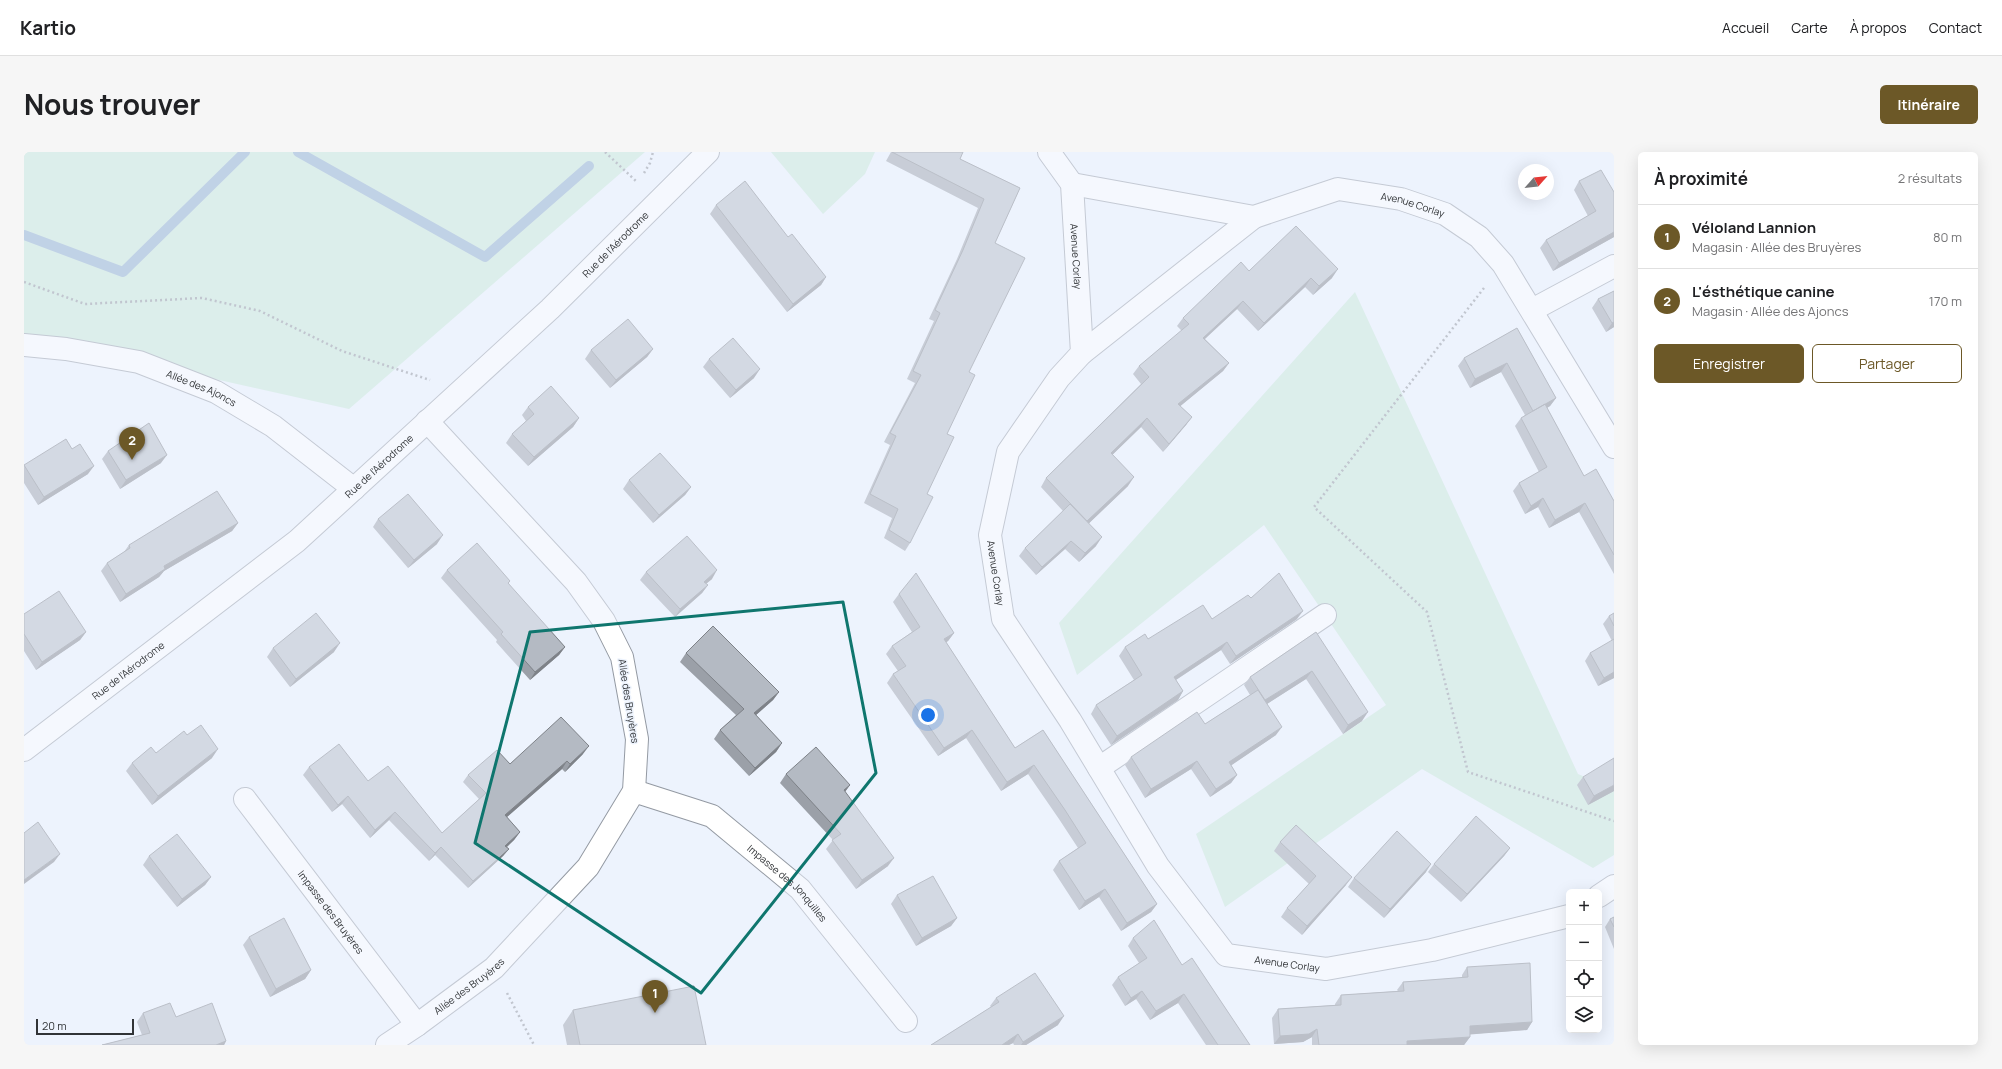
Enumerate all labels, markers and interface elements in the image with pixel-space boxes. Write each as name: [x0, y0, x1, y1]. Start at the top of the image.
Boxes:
text: Kartio: [20, 15, 76, 41]
text: Accueil: [1722, 18, 1769, 37]
text: Carte: [1791, 18, 1828, 37]
text: À propos: [1850, 18, 1907, 37]
text: Contact: [1929, 18, 1982, 37]
text: Nous trouver: [24, 85, 200, 123]
button: Itinéraire: [1880, 85, 1978, 124]
north arrow: [1518, 164, 1554, 200]
text: À proximité: [1654, 167, 1748, 190]
text: 2 résultats: [1898, 169, 1962, 187]
street label: Avenue Corlay: [1380, 189, 1447, 221]
street label: Rue de l'Aérodrome: [579, 208, 652, 280]
text: Véloland Lannion: [1692, 217, 1816, 238]
street label: Avenue Corlay: [1067, 223, 1085, 290]
text: 1: [1664, 228, 1670, 246]
text: 80 m: [1933, 228, 1962, 246]
text: Magasin · Allée des Bruyères: [1692, 238, 1861, 256]
text: L'ésthétique canine: [1692, 281, 1835, 302]
text: 2: [1663, 292, 1671, 310]
text: 170 m: [1929, 292, 1962, 310]
text: Magasin · Allée des Ajoncs: [1692, 302, 1849, 320]
button: Enregistrer: [1654, 344, 1804, 383]
button: Partager: [1812, 344, 1962, 383]
street label: Allée des Ajoncs: [164, 366, 239, 410]
pin: 2: [119, 427, 145, 460]
street label: Rue de l'Aérodrome: [342, 431, 416, 501]
street label: Avenue Corlay: [984, 539, 1008, 607]
street label: Rue de l'Aérodrome: [89, 638, 167, 703]
street label: Allée des Bruyères: [615, 658, 643, 744]
your location: [918, 705, 938, 725]
street label: Impasse des Jonquilles: [744, 841, 830, 925]
street label: Impasse des Bruyères: [295, 867, 367, 957]
map controls: [1566, 889, 1602, 1033]
button: +: [1566, 889, 1602, 925]
button: −: [1566, 925, 1602, 961]
street label: Avenue Corlay: [1254, 952, 1322, 975]
street label: Allée des Bruyères: [431, 955, 507, 1017]
button: locate: [1566, 961, 1602, 997]
pin: 1: [642, 980, 668, 1013]
button: layers: [1566, 997, 1602, 1033]
scale bar: [36, 1017, 134, 1036]
text: 20 m: [42, 1018, 67, 1033]

